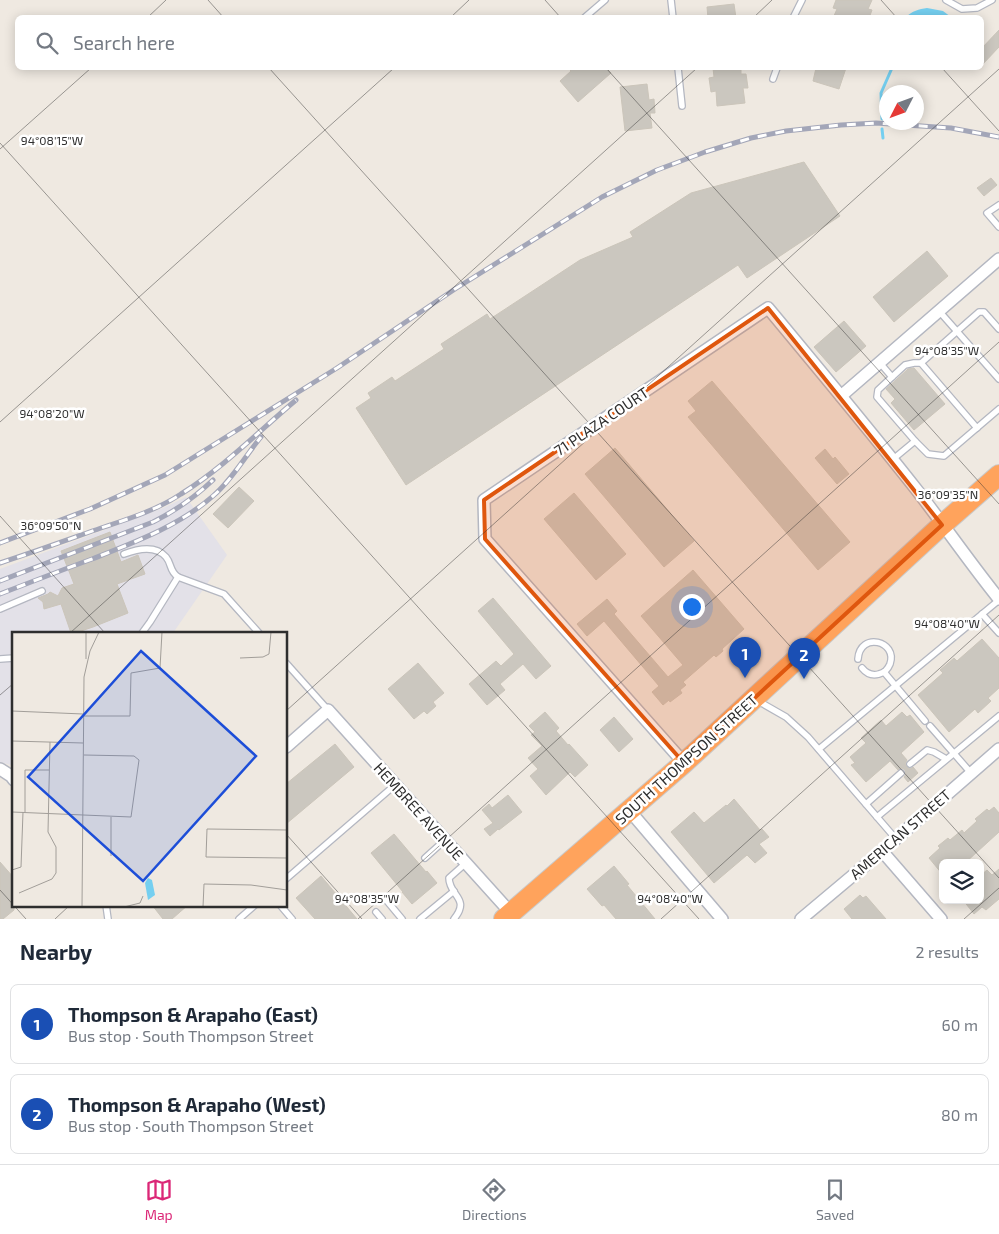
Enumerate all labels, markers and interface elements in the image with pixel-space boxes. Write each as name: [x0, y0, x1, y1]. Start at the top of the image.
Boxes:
search box: [15, 15, 984, 70]
icon: search: [33, 29, 61, 57]
text: Search here: [73, 31, 175, 54]
north arrow: [879, 85, 924, 130]
text: 94°08'15"W: [21, 133, 83, 147]
text: 94°08'35"W: [915, 343, 979, 357]
street label: 71 PLAZA COURT: [550, 383, 652, 459]
text: 94°08'20"W: [19, 406, 85, 420]
text: 36°09'35"N: [918, 487, 978, 501]
text: 36°09'50"N: [21, 518, 81, 532]
your location: [679, 594, 705, 620]
text: 94°08'40"W: [914, 616, 980, 630]
inset map: [12, 632, 288, 906]
pin: 1: [729, 637, 761, 678]
pin: 2: [788, 638, 820, 679]
street label: SOUTH THOMPSON STREET: [611, 690, 761, 828]
street label: HEMBREE AVENUE: [370, 758, 468, 864]
street label: AMERICAN STREET: [846, 785, 954, 883]
map controls: [939, 859, 984, 904]
button: layers: [939, 859, 984, 904]
text: 94°08'35"W: [335, 891, 399, 905]
text: 94°08'40"W: [637, 891, 703, 905]
text: Nearby: [20, 939, 92, 964]
text: 2 results: [916, 942, 979, 961]
text: Thompson & Arapaho (East): [68, 1003, 318, 1026]
text: 1: [34, 1015, 40, 1034]
text: 60 m: [942, 1015, 978, 1034]
text: Bus stop · South Thompson Street: [68, 1026, 314, 1045]
text: Thompson & Arapaho (West): [68, 1093, 326, 1116]
text: 2: [32, 1105, 42, 1124]
text: 80 m: [941, 1105, 978, 1124]
text: Bus stop · South Thompson Street: [68, 1116, 314, 1135]
tab: Map: [145, 1176, 173, 1223]
tab: Directions: [462, 1176, 527, 1223]
tab: Saved: [816, 1176, 854, 1223]

